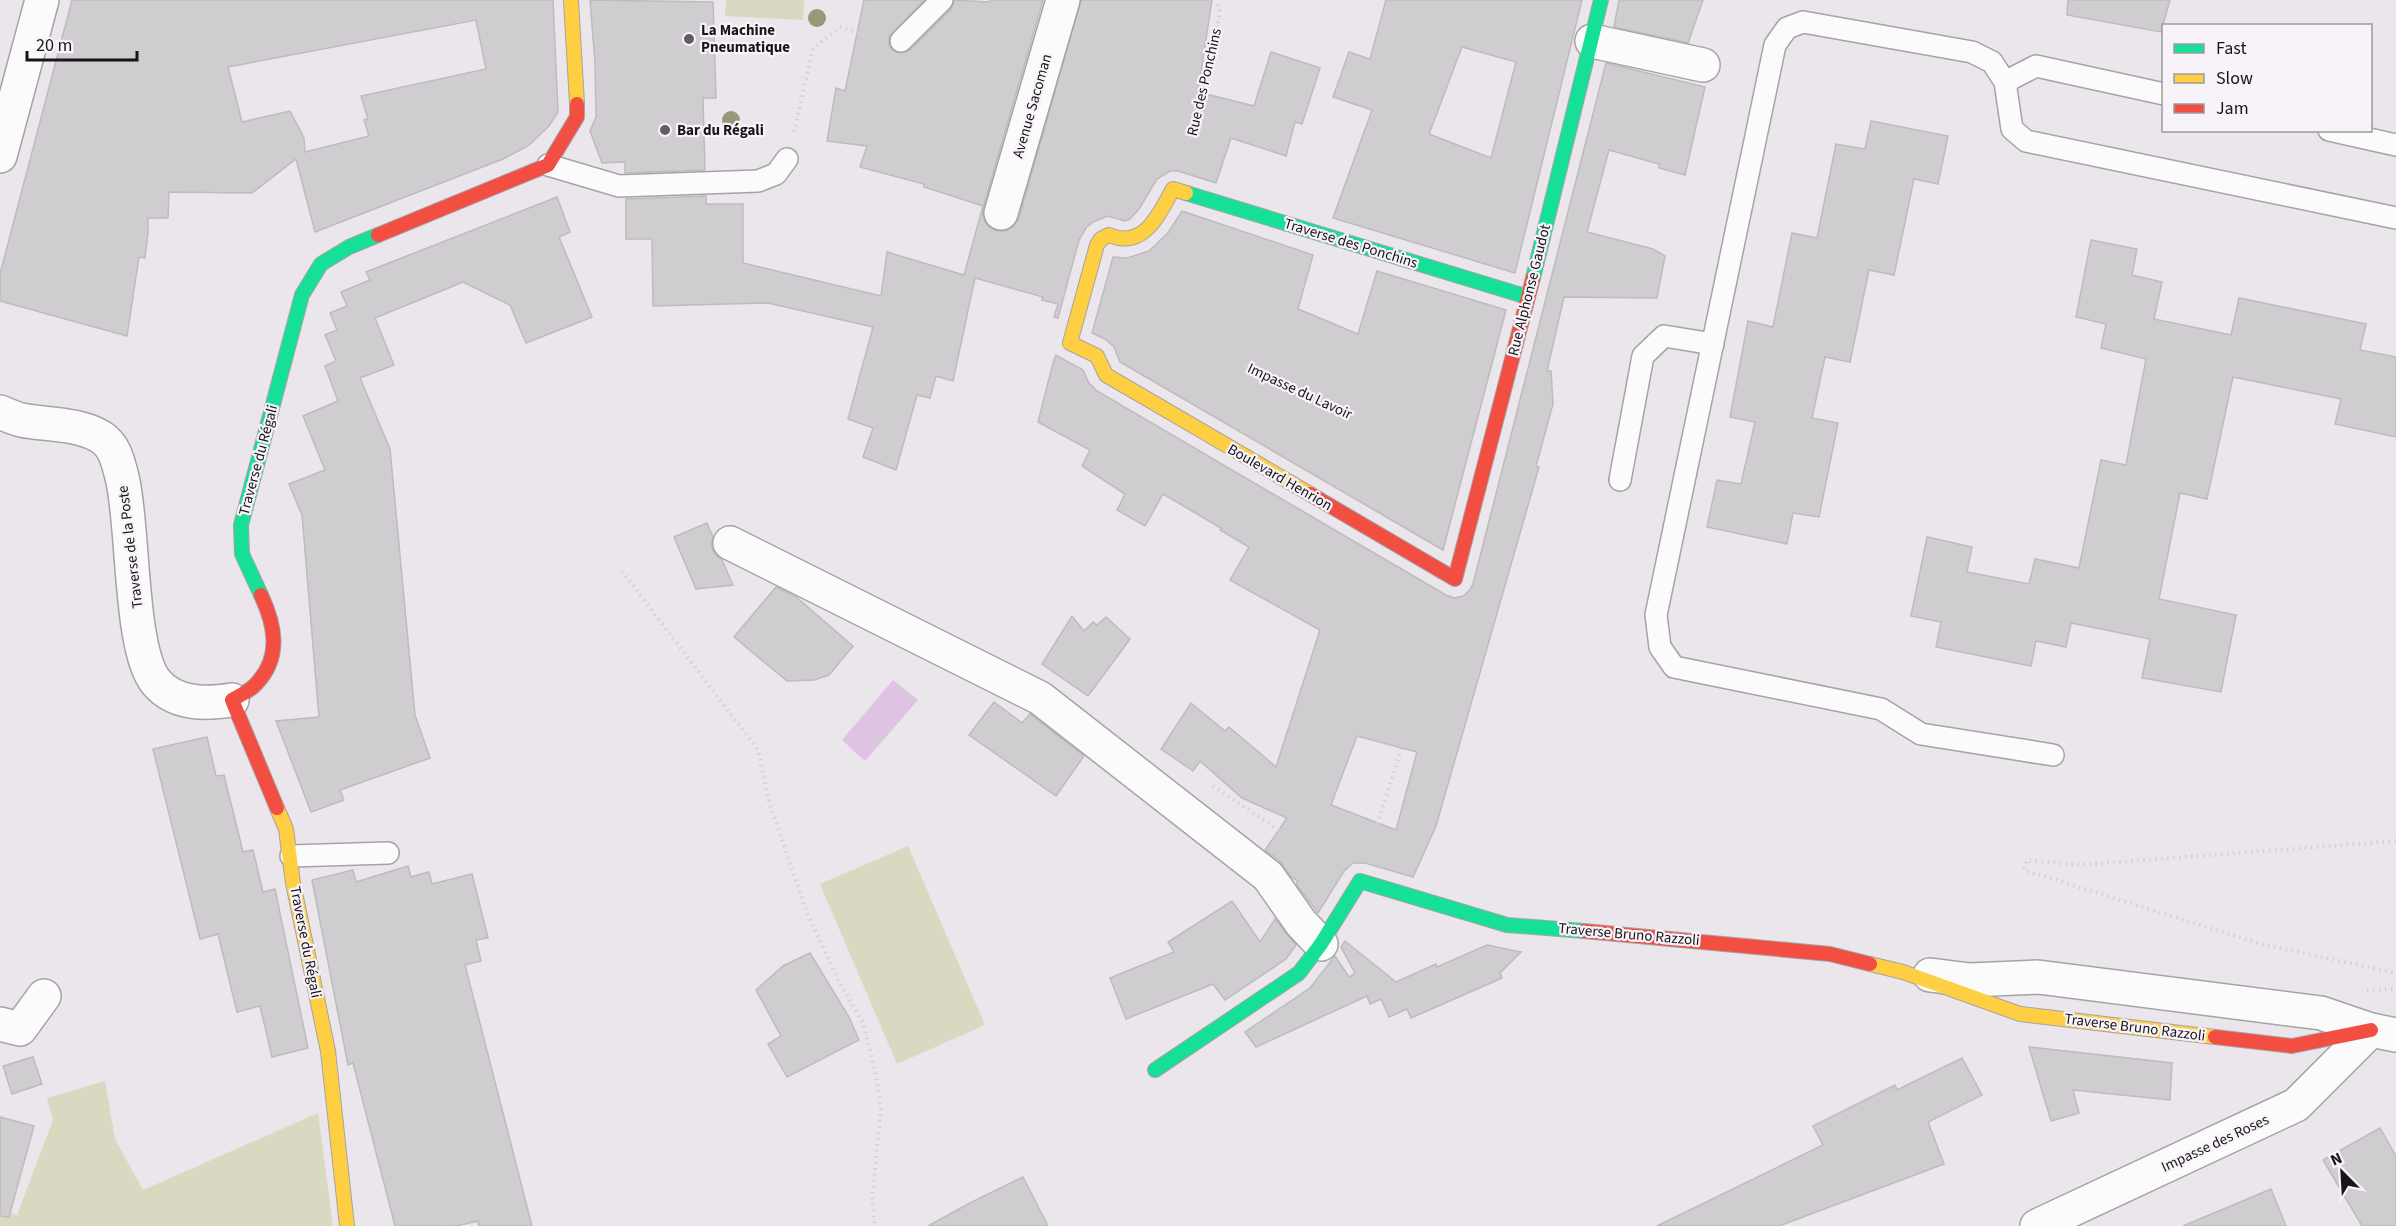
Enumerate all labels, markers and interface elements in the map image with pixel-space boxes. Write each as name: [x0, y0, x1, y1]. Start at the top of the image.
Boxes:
place label: La Machine Pneumatique: [701, 20, 790, 58]
scale bar: [27, 24, 136, 62]
legend: [2162, 24, 2372, 132]
street label: Rue des Ponchins: [1182, 26, 1227, 138]
marker: La Machine Pneumatique: [682, 32, 696, 46]
text: 20 m: [36, 33, 72, 58]
text: Fast: [2216, 36, 2247, 61]
street label: Avenue Sacoman: [1008, 52, 1057, 161]
text: Slow: [2216, 66, 2253, 91]
text: Jam: [2216, 96, 2249, 121]
place label: Bar du Régali: [677, 120, 764, 141]
marker: Bar du Régali: [658, 123, 672, 137]
street label: Traverse des Ponchins: [1281, 213, 1420, 274]
street label: Rue Alphonse Gaudot: [1503, 222, 1556, 358]
street label: Impasse du Lavoir: [1244, 358, 1356, 425]
street label: Traverse du Régali: [234, 403, 283, 518]
street label: Boulevard Henrion: [1224, 439, 1336, 516]
street label: Traverse de la Poste: [113, 484, 148, 610]
street label: Traverse du Régali: [284, 884, 327, 1000]
street label: Traverse Bruno Razzoli: [1557, 918, 1701, 951]
street label: Traverse Bruno Razzoli: [2063, 1008, 2207, 1047]
street label: Impasse des Roses: [2158, 1109, 2272, 1178]
north arrow: [2312, 1142, 2372, 1202]
text: N: [2327, 1147, 2346, 1171]

